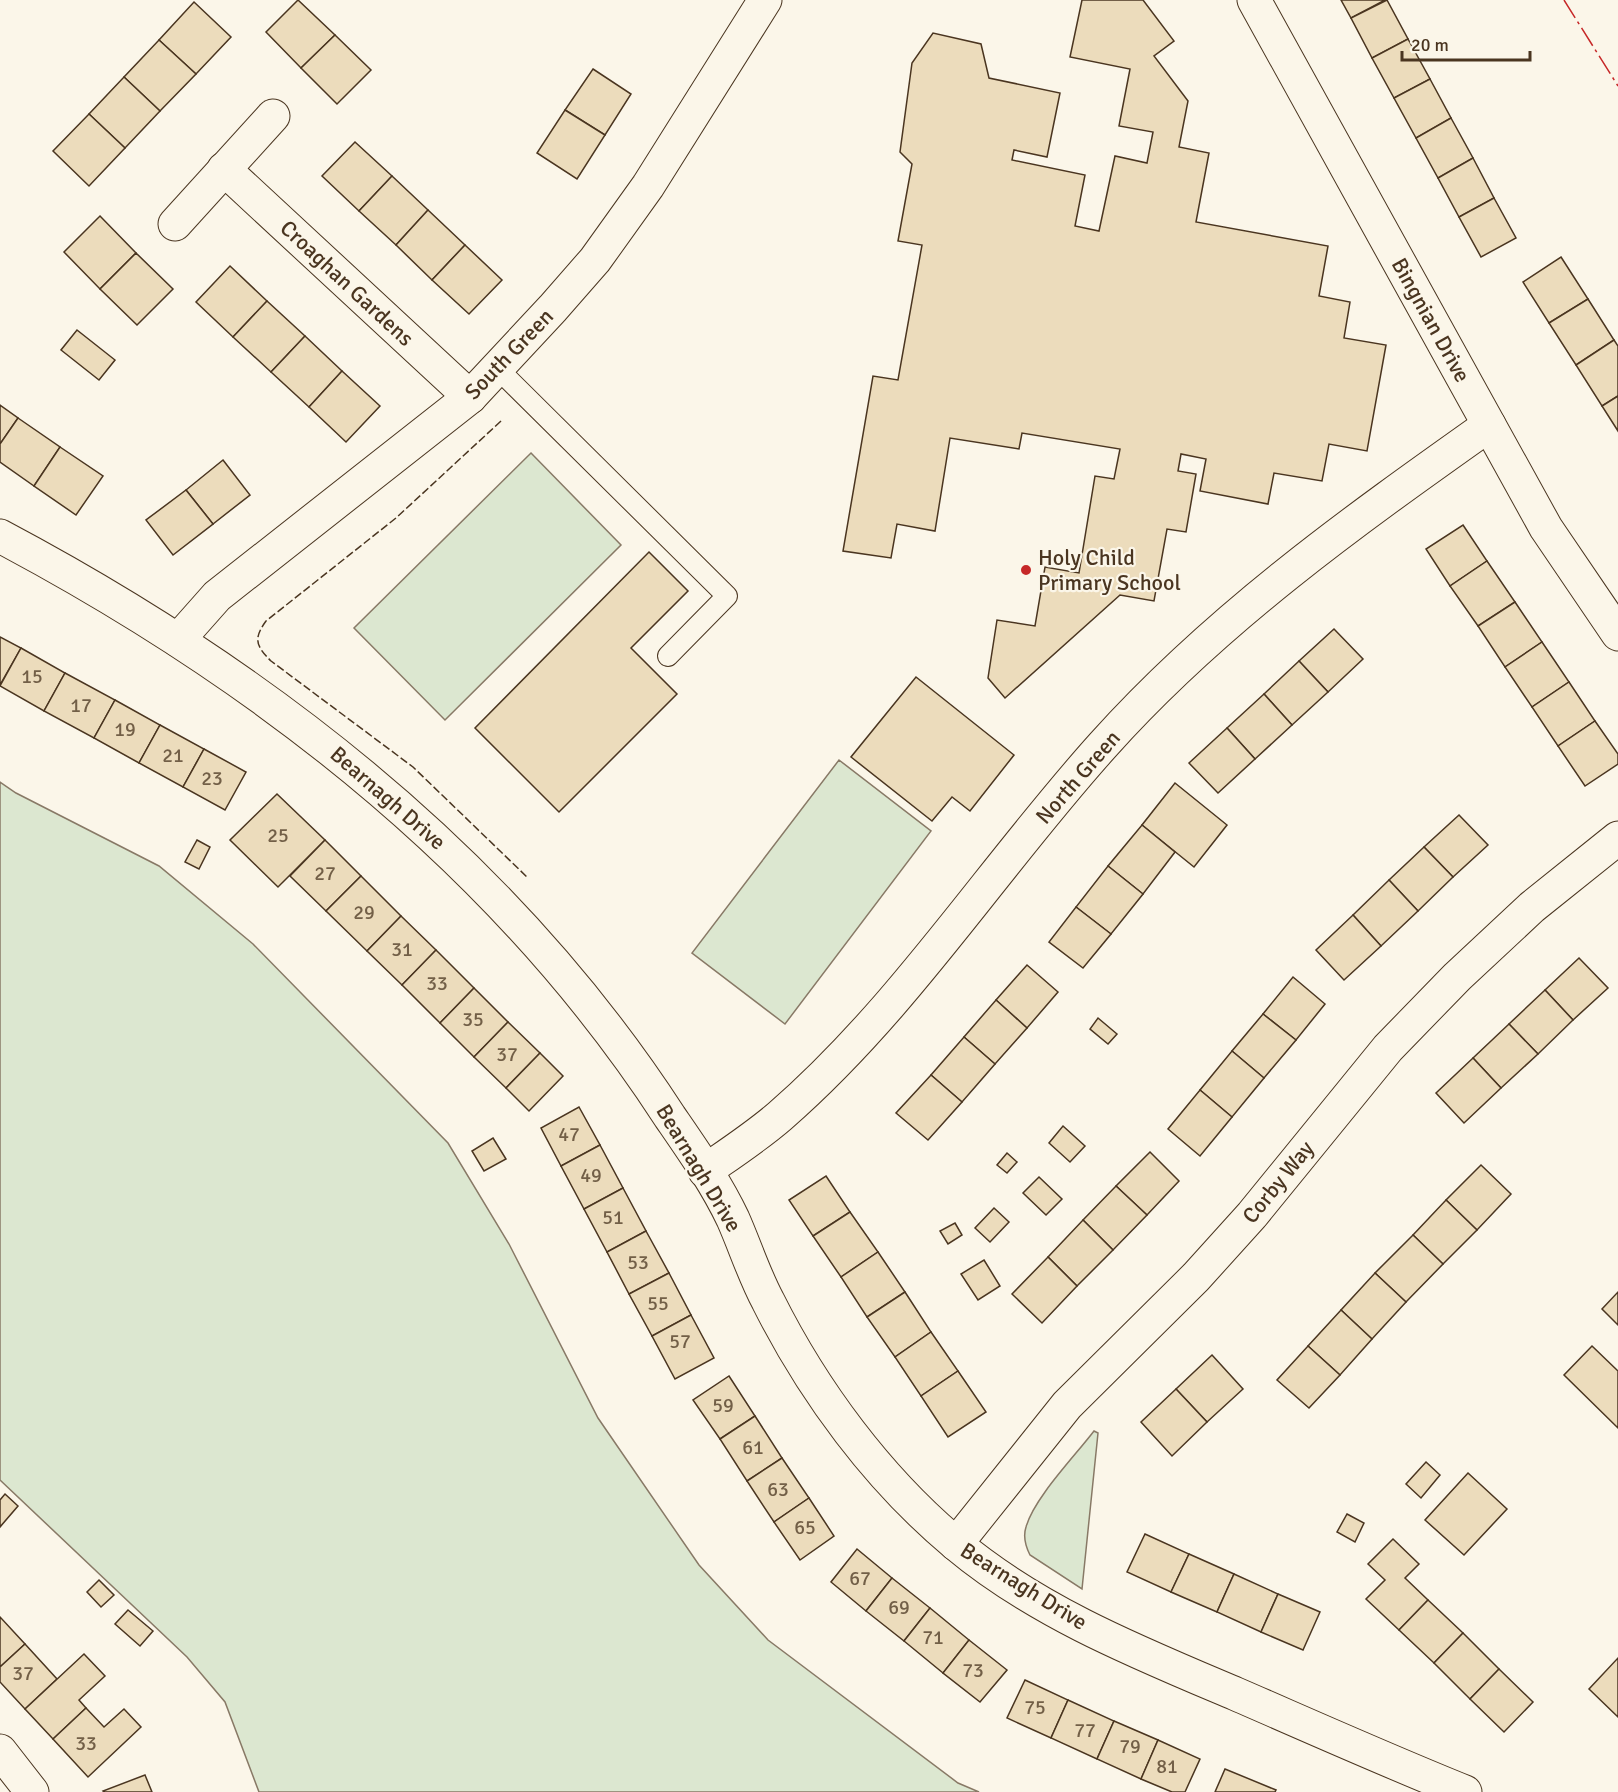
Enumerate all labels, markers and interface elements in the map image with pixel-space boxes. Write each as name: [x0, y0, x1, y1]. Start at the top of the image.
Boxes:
scale bar: [1402, 24, 1530, 62]
text: 20 m: [1411, 34, 1449, 56]
street label: Croaghan Gardens: [275, 214, 419, 352]
street label: Bingnian Drive: [1386, 253, 1476, 387]
street label: South Green: [459, 303, 559, 405]
place label: Holy Child Primary School: [1038, 544, 1181, 596]
marker: Holy Child Primary School: [1019, 563, 1033, 577]
house number: 15: [21, 664, 43, 689]
house number: 17: [70, 693, 92, 718]
house number: 19: [114, 717, 136, 742]
street label: North Green: [1030, 725, 1126, 829]
street label: Bearnagh Drive: [325, 740, 451, 856]
house number: 21: [162, 743, 184, 768]
house number: 23: [201, 766, 223, 791]
house number: 25: [267, 823, 289, 848]
house number: 27: [314, 861, 336, 886]
house number: 29: [353, 900, 375, 925]
house number: 31: [391, 937, 413, 962]
house number: 33: [426, 971, 448, 996]
house number: 35: [462, 1007, 484, 1032]
house number: 37: [496, 1042, 518, 1067]
street label: Bearnagh Drive: [650, 1099, 748, 1237]
house number: 47: [558, 1122, 580, 1147]
street label: Corby Way: [1237, 1135, 1320, 1229]
house number: 49: [580, 1163, 602, 1188]
house number: 51: [602, 1205, 624, 1230]
house number: 53: [627, 1250, 649, 1275]
house number: 55: [647, 1291, 669, 1316]
house number: 57: [669, 1329, 691, 1354]
house number: 59: [712, 1393, 734, 1418]
house number: 61: [742, 1435, 764, 1460]
house number: 63: [767, 1477, 789, 1502]
house number: 65: [794, 1515, 816, 1540]
street label: Bearnagh Drive: [956, 1536, 1092, 1636]
house number: 67: [849, 1566, 871, 1591]
house number: 69: [888, 1595, 910, 1620]
house number: 71: [922, 1625, 944, 1650]
house number: 73: [962, 1658, 984, 1683]
house number: 37: [12, 1661, 34, 1686]
house number: 75: [1024, 1695, 1046, 1720]
house number: 77: [1074, 1718, 1096, 1743]
house number: 33: [75, 1731, 97, 1756]
house number: 79: [1119, 1734, 1141, 1759]
house number: 81: [1156, 1754, 1178, 1779]

